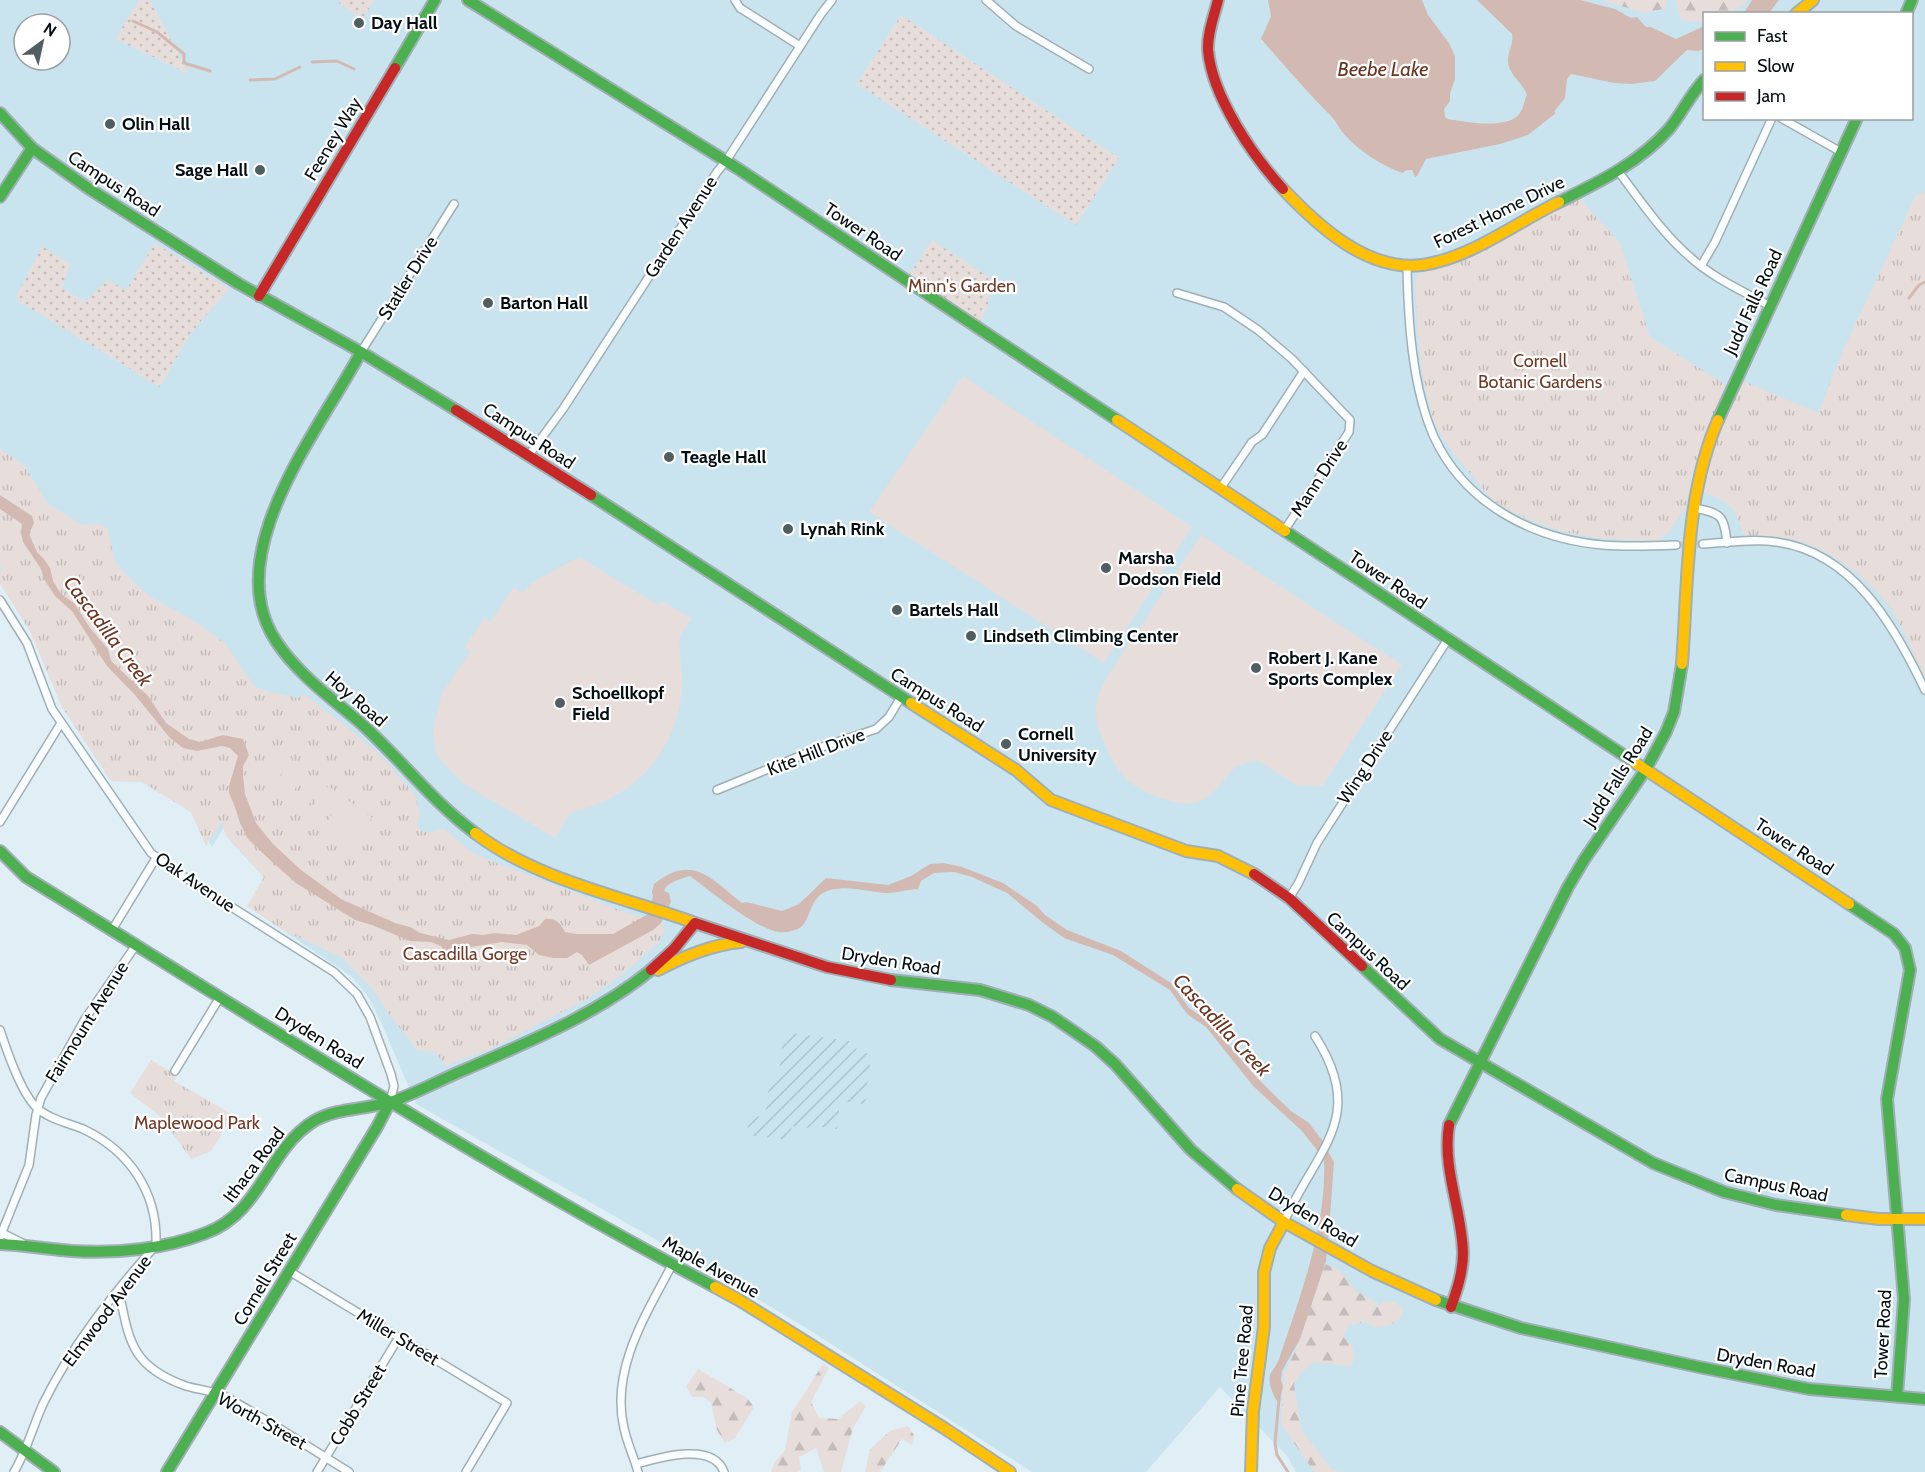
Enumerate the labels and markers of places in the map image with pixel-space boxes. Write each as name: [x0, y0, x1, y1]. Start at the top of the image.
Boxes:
place label: Day Hall: [371, 12, 438, 34]
marker: Day Hall: [352, 16, 366, 30]
place label: Olin Hall: [122, 113, 190, 135]
marker: Olin Hall: [103, 117, 117, 131]
place label: Sage Hall: [175, 159, 248, 181]
marker: Sage Hall: [253, 163, 267, 177]
place label: Barton Hall: [500, 292, 588, 314]
marker: Barton Hall: [481, 296, 495, 310]
place label: Teagle Hall: [681, 446, 767, 468]
marker: Teagle Hall: [662, 450, 676, 464]
place label: Lynah Rink: [800, 518, 885, 540]
marker: Lynah Rink: [781, 522, 795, 536]
place label: Marsha Dodson Field: [1118, 547, 1221, 590]
marker: Marsha Dodson Field: [1099, 561, 1113, 575]
place label: Bartels Hall: [909, 599, 999, 621]
marker: Bartels Hall: [890, 603, 904, 617]
place label: Lindseth Climbing Center: [983, 625, 1178, 647]
marker: Lindseth Climbing Center: [964, 629, 978, 643]
place label: Robert J. Kane Sports Complex: [1268, 647, 1393, 690]
marker: Robert J. Kane Sports Complex: [1249, 661, 1263, 675]
place label: Schoellkopf Field: [572, 682, 664, 725]
marker: Schoellkopf Field: [553, 696, 567, 710]
place label: Cornell University: [1018, 723, 1097, 766]
marker: Cornell University: [999, 737, 1013, 751]

